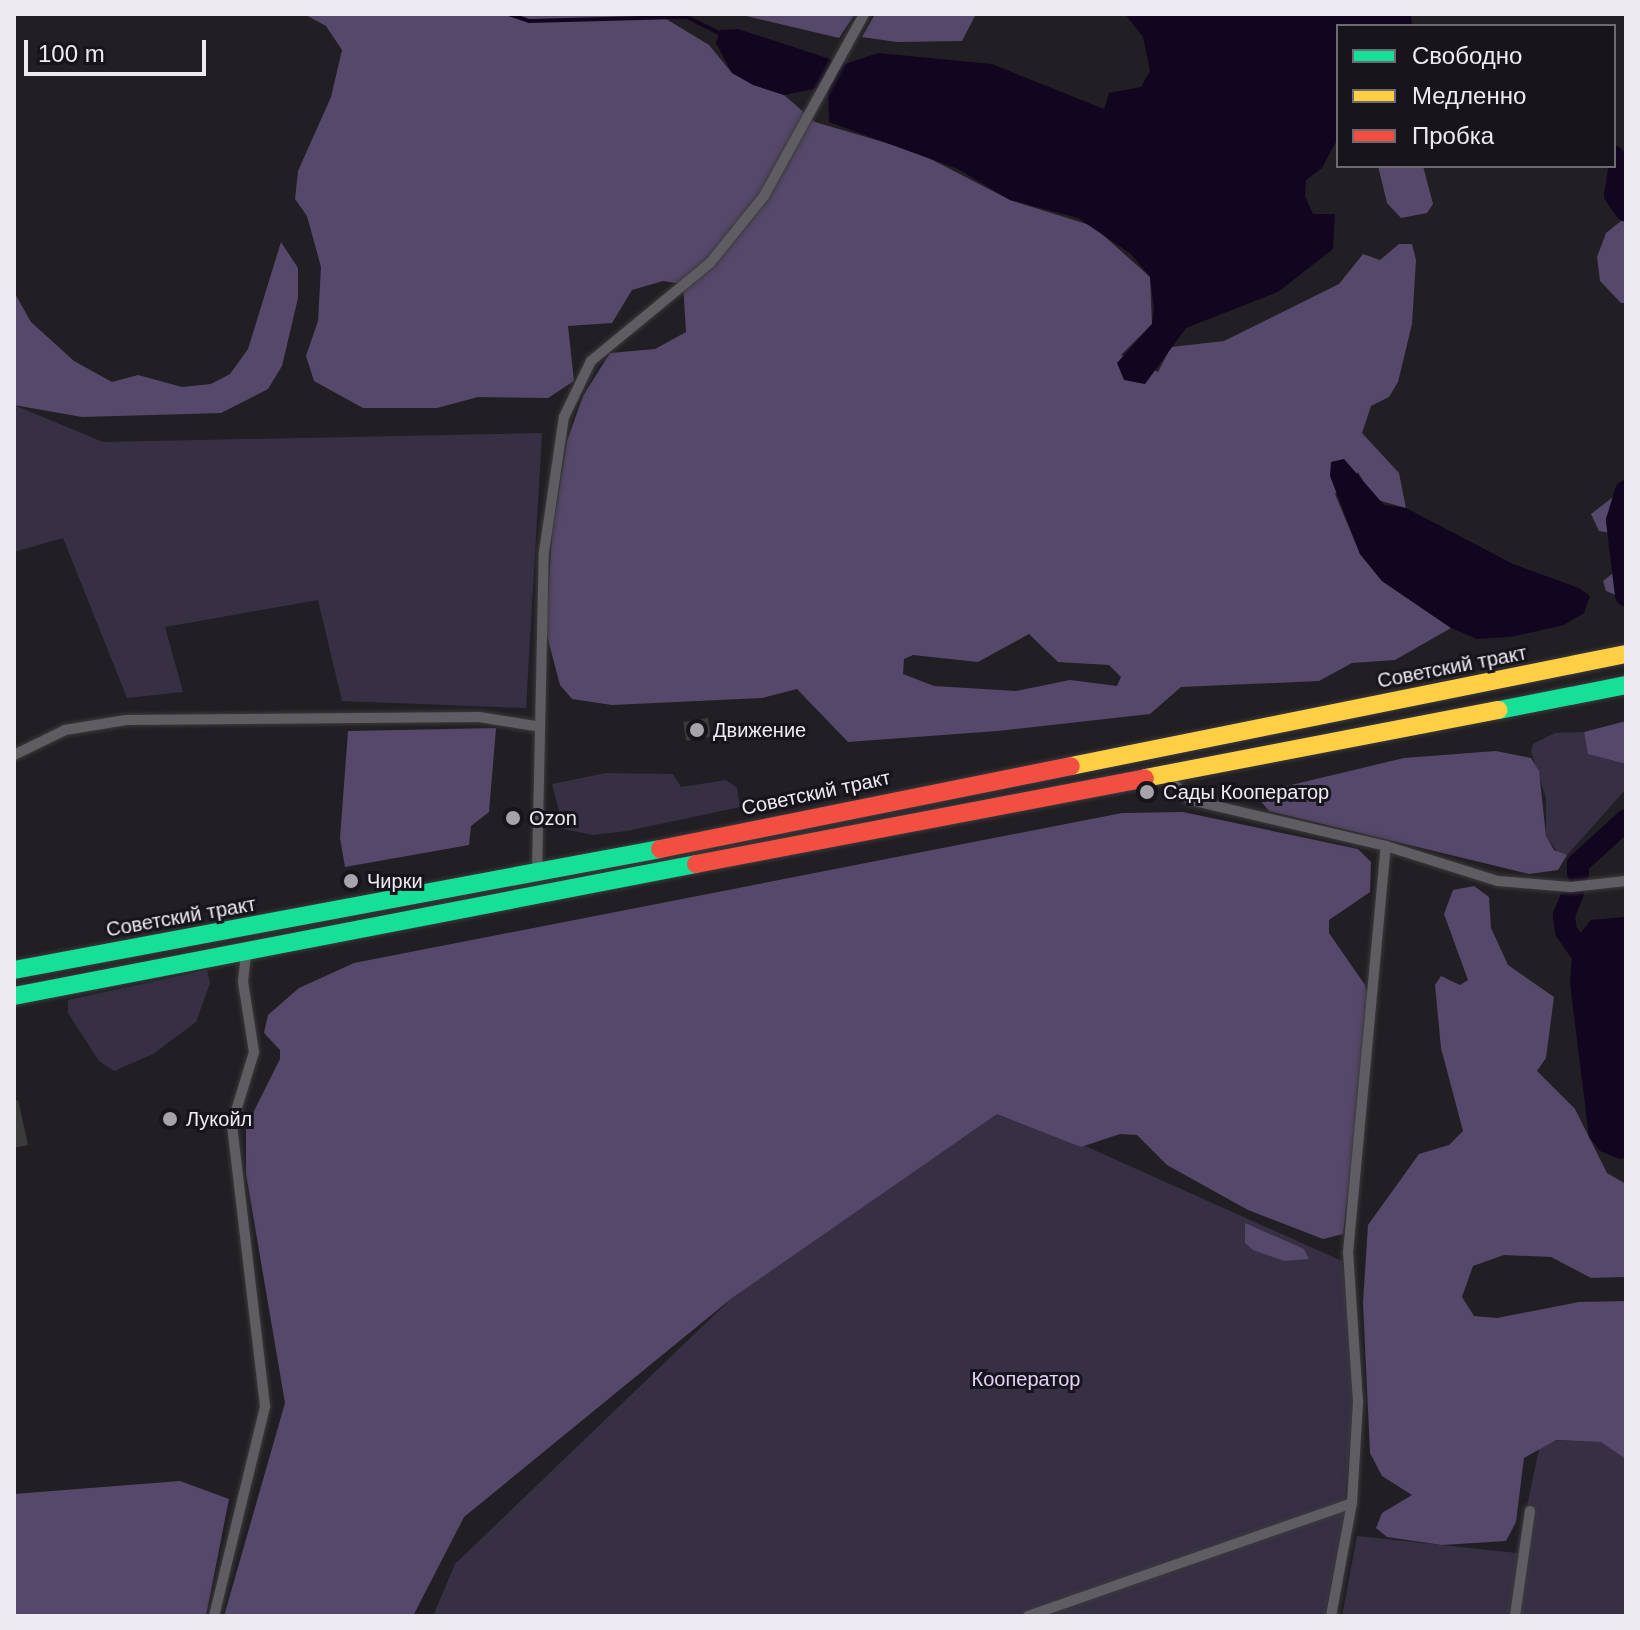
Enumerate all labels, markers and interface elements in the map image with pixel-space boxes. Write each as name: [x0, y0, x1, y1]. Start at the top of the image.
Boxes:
scale bar: [28, 24, 210, 74]
legend: [1336, 24, 1616, 168]
text: 100 m: [38, 40, 105, 67]
text: Свободно: [1412, 42, 1522, 69]
text: Медленно: [1412, 82, 1526, 109]
text: Пробка: [1412, 122, 1494, 149]
street label: Советский тракт: [1375, 641, 1529, 693]
place label: Движение: [713, 718, 806, 742]
marker: Движение: [688, 721, 706, 739]
street label: Советский тракт: [739, 766, 893, 820]
place label: Сады Кооператор: [1163, 780, 1329, 804]
marker: Сады Кооператор: [1138, 783, 1156, 801]
place label: Ozon: [529, 806, 577, 830]
marker: Ozon: [504, 809, 522, 827]
place label: Чирки: [367, 869, 423, 893]
marker: Чирки: [342, 872, 360, 890]
street label: Советский тракт: [104, 892, 258, 942]
place label: Лукойл: [186, 1107, 252, 1131]
marker: Лукойл: [161, 1110, 179, 1128]
park label: Кооператор: [972, 1367, 1080, 1391]

